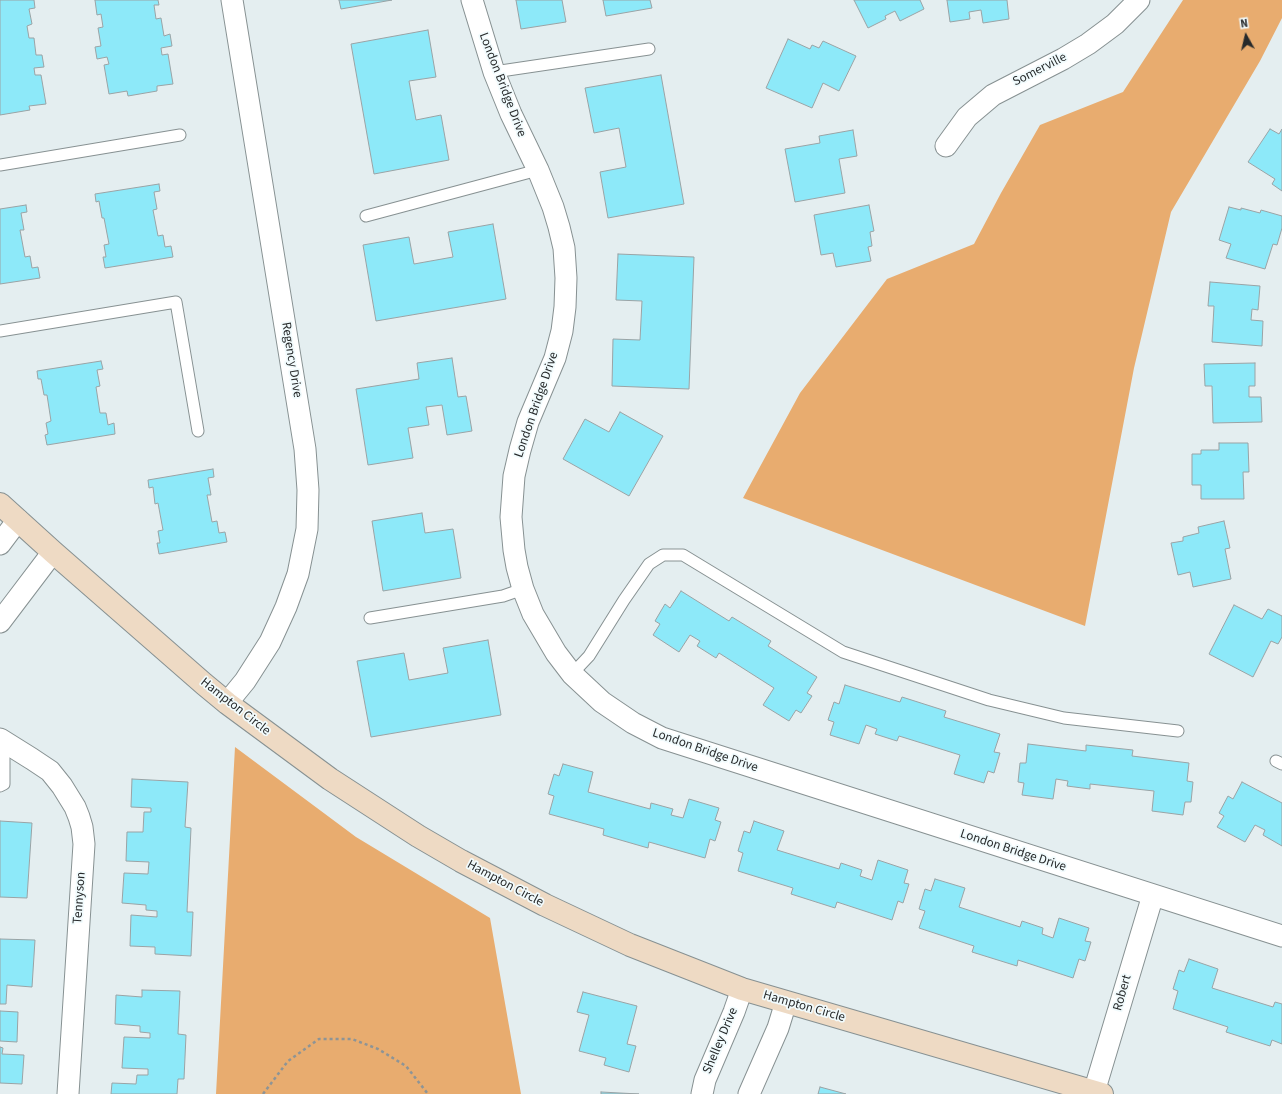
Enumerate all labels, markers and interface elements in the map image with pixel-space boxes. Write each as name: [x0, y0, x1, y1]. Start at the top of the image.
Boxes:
north arrow: [1226, 16, 1266, 56]
text: N: [1240, 16, 1249, 32]
street label: London Bridge Drive: [475, 31, 529, 139]
street label: Somerville: [1010, 50, 1070, 90]
street label: Regency Drive: [277, 321, 305, 399]
street label: London Bridge Drive: [512, 350, 562, 460]
street label: Hampton Circle: [197, 675, 273, 739]
street label: London Bridge Drive: [650, 726, 760, 776]
street label: London Bridge Drive: [958, 827, 1068, 875]
street label: Hampton Circle: [464, 857, 546, 911]
street label: Tennyson: [70, 871, 90, 925]
street label: Robert: [1110, 973, 1136, 1013]
street label: Hampton Circle: [761, 988, 847, 1026]
street label: Shelley Drive: [700, 1006, 742, 1076]

